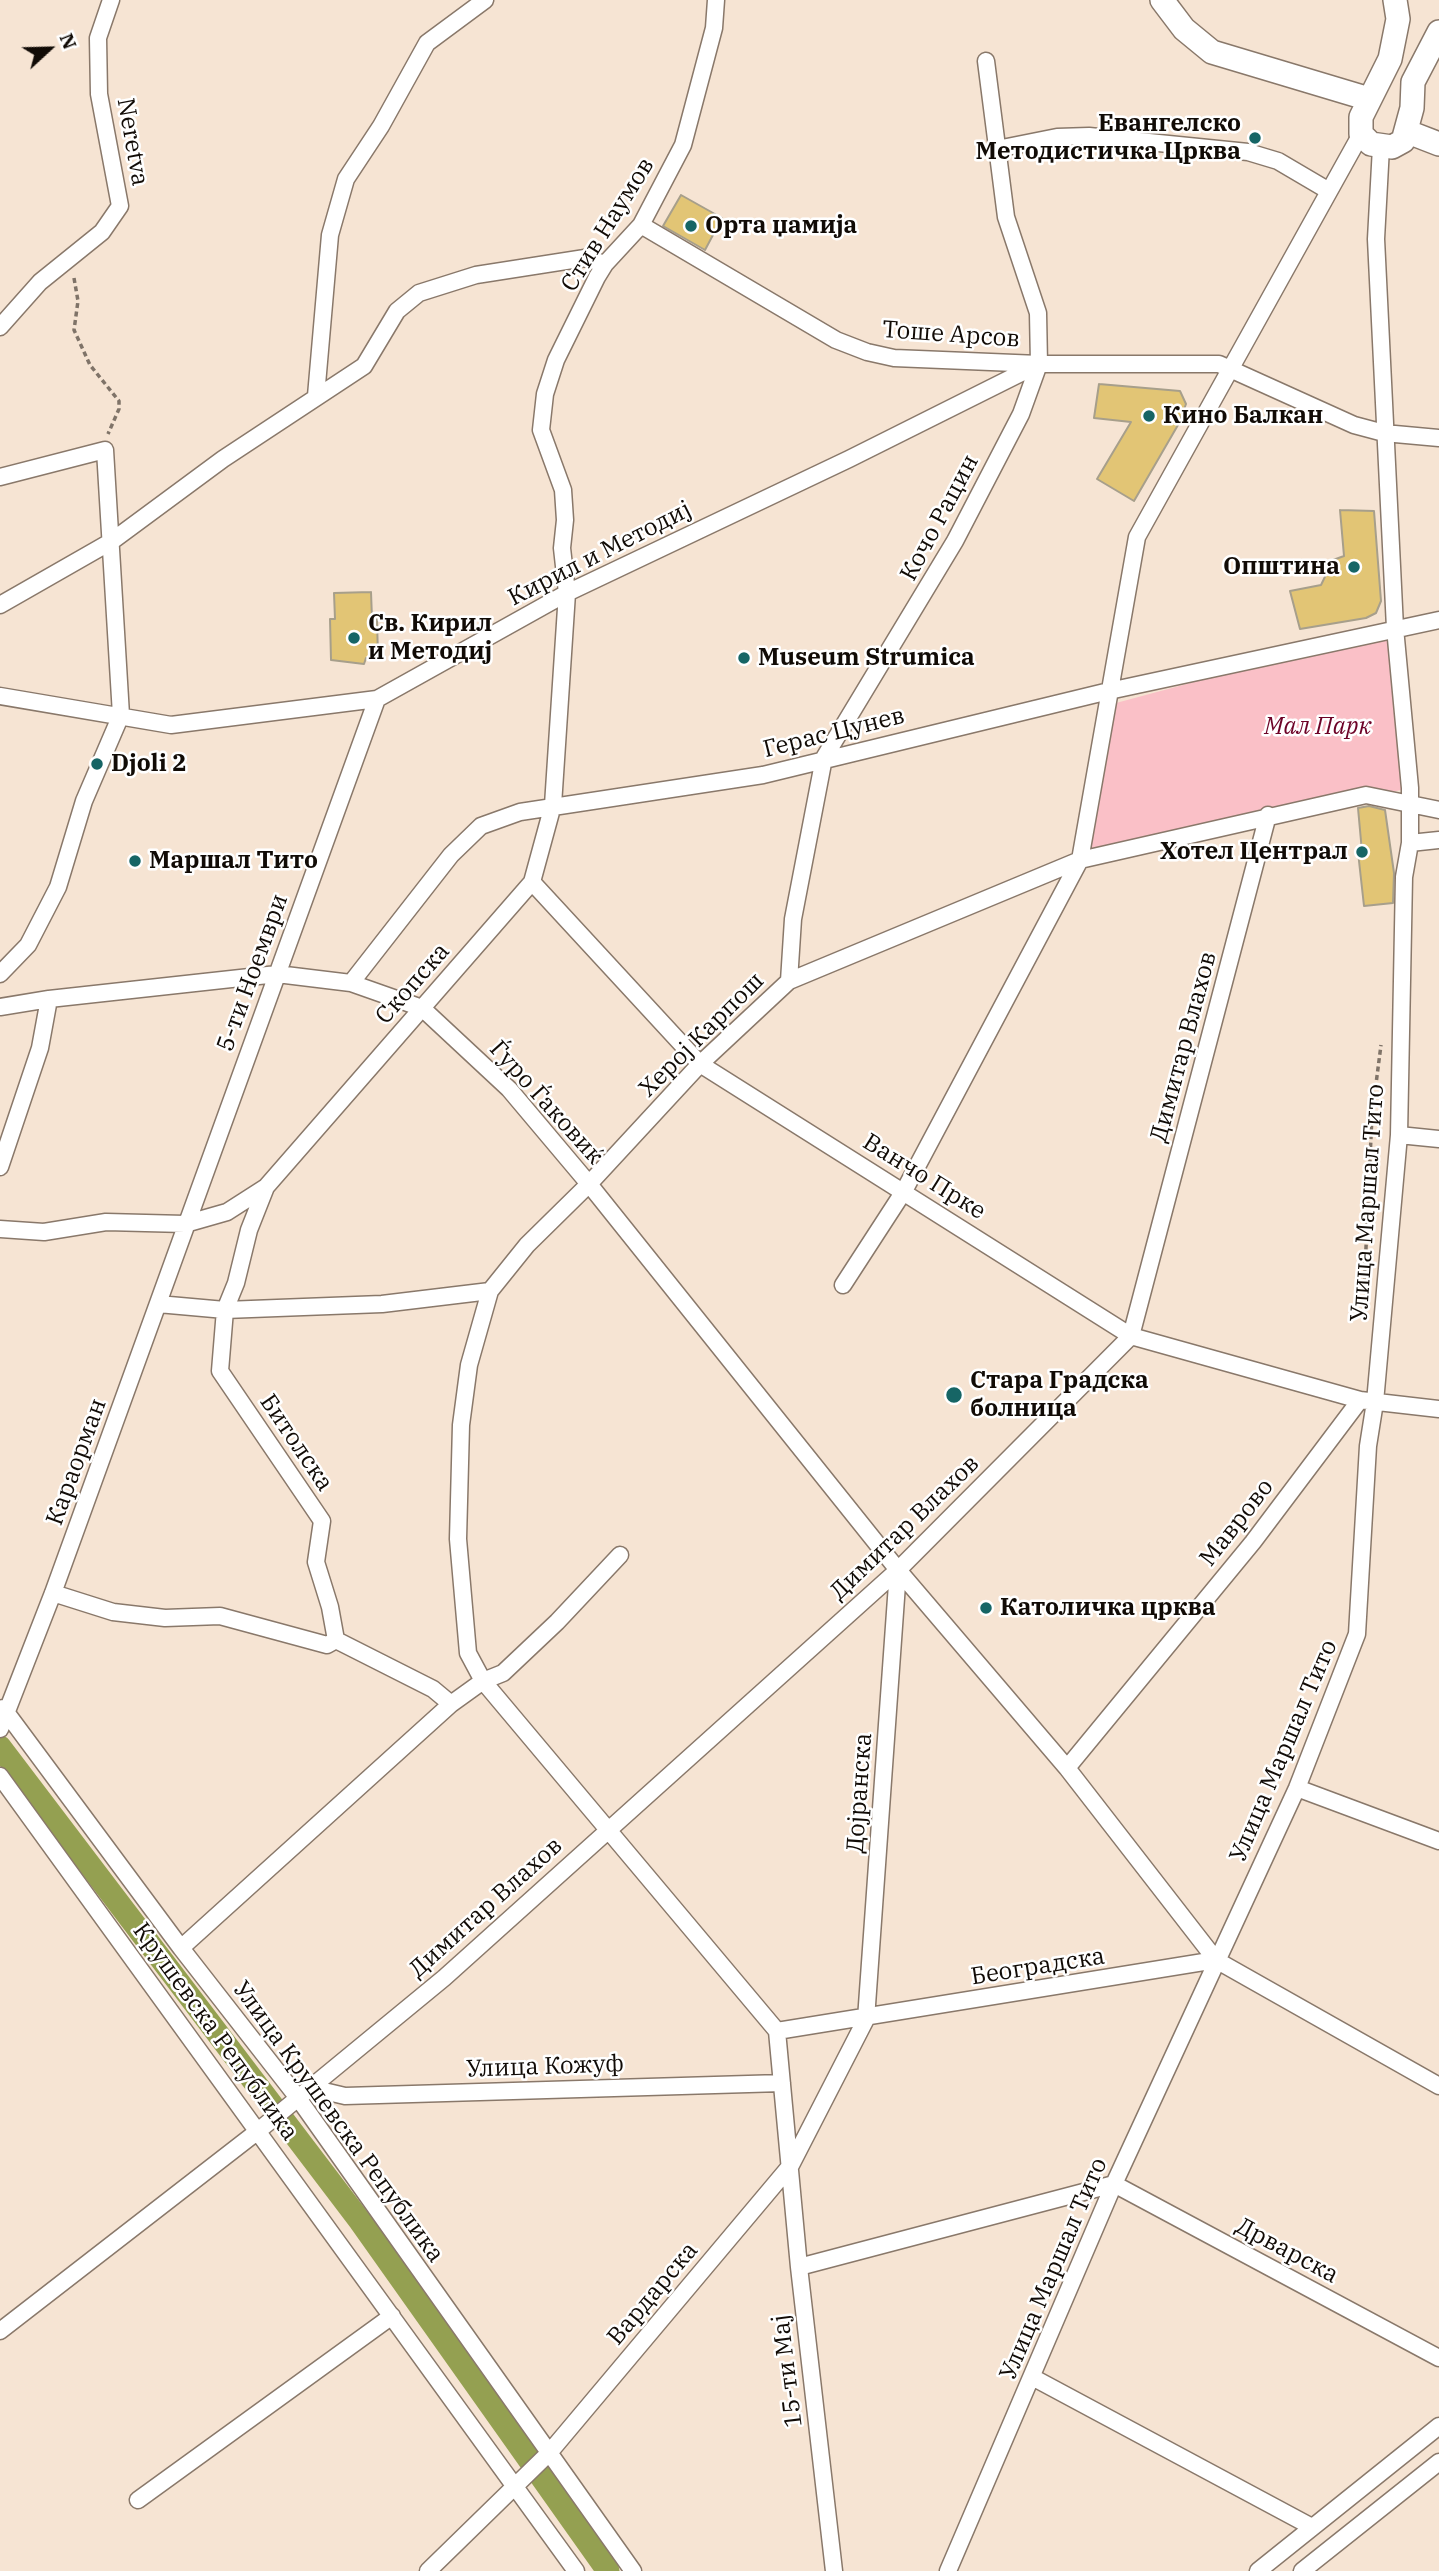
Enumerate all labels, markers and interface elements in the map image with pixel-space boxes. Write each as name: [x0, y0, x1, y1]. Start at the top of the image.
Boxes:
north arrow: [14, 14, 84, 84]
text: N: [55, 30, 82, 53]
street label: Neretva: [110, 96, 154, 188]
place label: Евангелско Методистичка Црква: [975, 110, 1241, 166]
marker: Евангелско Методистичка Црква: [1247, 130, 1263, 146]
street label: Стив Наумов: [555, 153, 661, 297]
place label: Орта џамија: [705, 212, 857, 240]
marker: Орта џамија: [683, 218, 699, 234]
street label: Тоше Арсов: [881, 316, 1021, 354]
place label: Кино Балкан: [1163, 402, 1323, 430]
marker: Кино Балкан: [1141, 408, 1157, 424]
street label: Кочо Рацин: [895, 450, 985, 586]
street label: Кирил и Методиј: [504, 495, 696, 613]
place label: Општина: [1223, 553, 1340, 581]
marker: Општина: [1346, 559, 1362, 575]
place label: Св. Кирил и Методиј: [368, 610, 492, 666]
marker: Св. Кирил и Методиј: [346, 630, 362, 646]
place label: Museum Strumica: [758, 644, 975, 672]
marker: Museum Strumica: [736, 650, 752, 666]
street label: Герас Цунев: [760, 702, 908, 764]
park label: Мал Парк: [1264, 713, 1372, 741]
place label: Djoli 2: [111, 750, 187, 778]
marker: Djoli 2: [89, 756, 105, 772]
place label: Хотел Централ: [1160, 838, 1348, 866]
marker: Хотел Централ: [1354, 844, 1370, 860]
place label: Маршал Тито: [149, 847, 318, 875]
marker: Маршал Тито: [127, 853, 143, 869]
street label: 5-ти Ноември: [211, 890, 295, 1056]
street label: Скопска: [370, 938, 456, 1030]
street label: Димитар Влахов: [1145, 949, 1223, 1145]
street label: Херој Карпош: [634, 967, 770, 1103]
street label: Ѓуро Ѓаковиќ: [483, 1035, 609, 1171]
street label: Улица Маршал Тито: [1345, 1083, 1391, 1323]
street label: Ванчо Прке: [857, 1128, 991, 1226]
place label: Стара Градска болница: [970, 1367, 1149, 1423]
marker: Стара Градска болница: [944, 1385, 964, 1405]
street label: Битолска: [253, 1389, 339, 1497]
street label: Караорман: [41, 1395, 113, 1529]
street label: Димитар Влахов: [825, 1450, 985, 1606]
street label: Маврово: [1194, 1474, 1280, 1572]
place label: Католичка црква: [1000, 1594, 1216, 1622]
marker: Католичка црква: [978, 1600, 994, 1616]
street label: Улица Маршал Тито: [1224, 1636, 1344, 1866]
street label: Дојранска: [841, 1732, 879, 1854]
street label: Димитар Влахов: [404, 1832, 568, 1984]
street label: Крушевска Република: [126, 1917, 304, 2147]
street label: Београдска: [969, 1942, 1107, 1992]
street label: Улица Крушевска Република: [226, 1976, 450, 2268]
street label: Улица Кожуф: [466, 2050, 624, 2084]
street label: Улица Маршал Тито: [994, 2154, 1114, 2384]
street label: Дрварска: [1231, 2212, 1343, 2290]
street label: Вардарска: [602, 2237, 704, 2351]
street label: 15-ти Мај: [767, 2313, 809, 2429]

